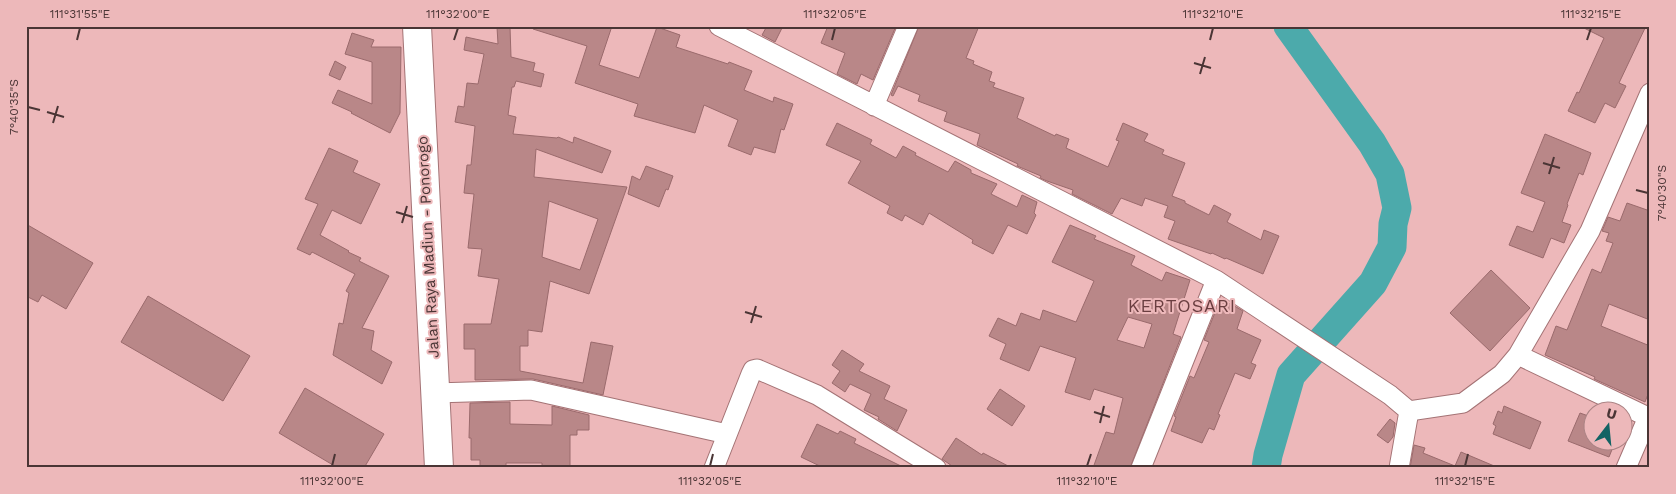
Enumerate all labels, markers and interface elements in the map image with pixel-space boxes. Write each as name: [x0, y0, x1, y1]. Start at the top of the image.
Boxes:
text: 111°31'55"E: [50, 7, 111, 21]
text: 111°32'00"E: [426, 7, 490, 21]
text: 111°32'05"E: [803, 7, 867, 21]
text: 111°32'10"E: [1183, 7, 1244, 21]
text: 111°32'15"E: [1561, 7, 1622, 21]
text: 7°40'35"S: [7, 79, 21, 135]
street label: Jalan Raya Madiun - Ponorogo: [413, 136, 443, 358]
text: 7°40'30"S: [1655, 165, 1669, 221]
district label: KERTOSARI: [1128, 295, 1236, 316]
north arrow: [1584, 402, 1634, 452]
text: U: [1605, 404, 1619, 423]
text: 111°32'00"E: [300, 474, 364, 488]
text: 111°32'05"E: [678, 474, 742, 488]
text: 111°32'10"E: [1057, 474, 1118, 488]
text: 111°32'15"E: [1435, 474, 1496, 488]

